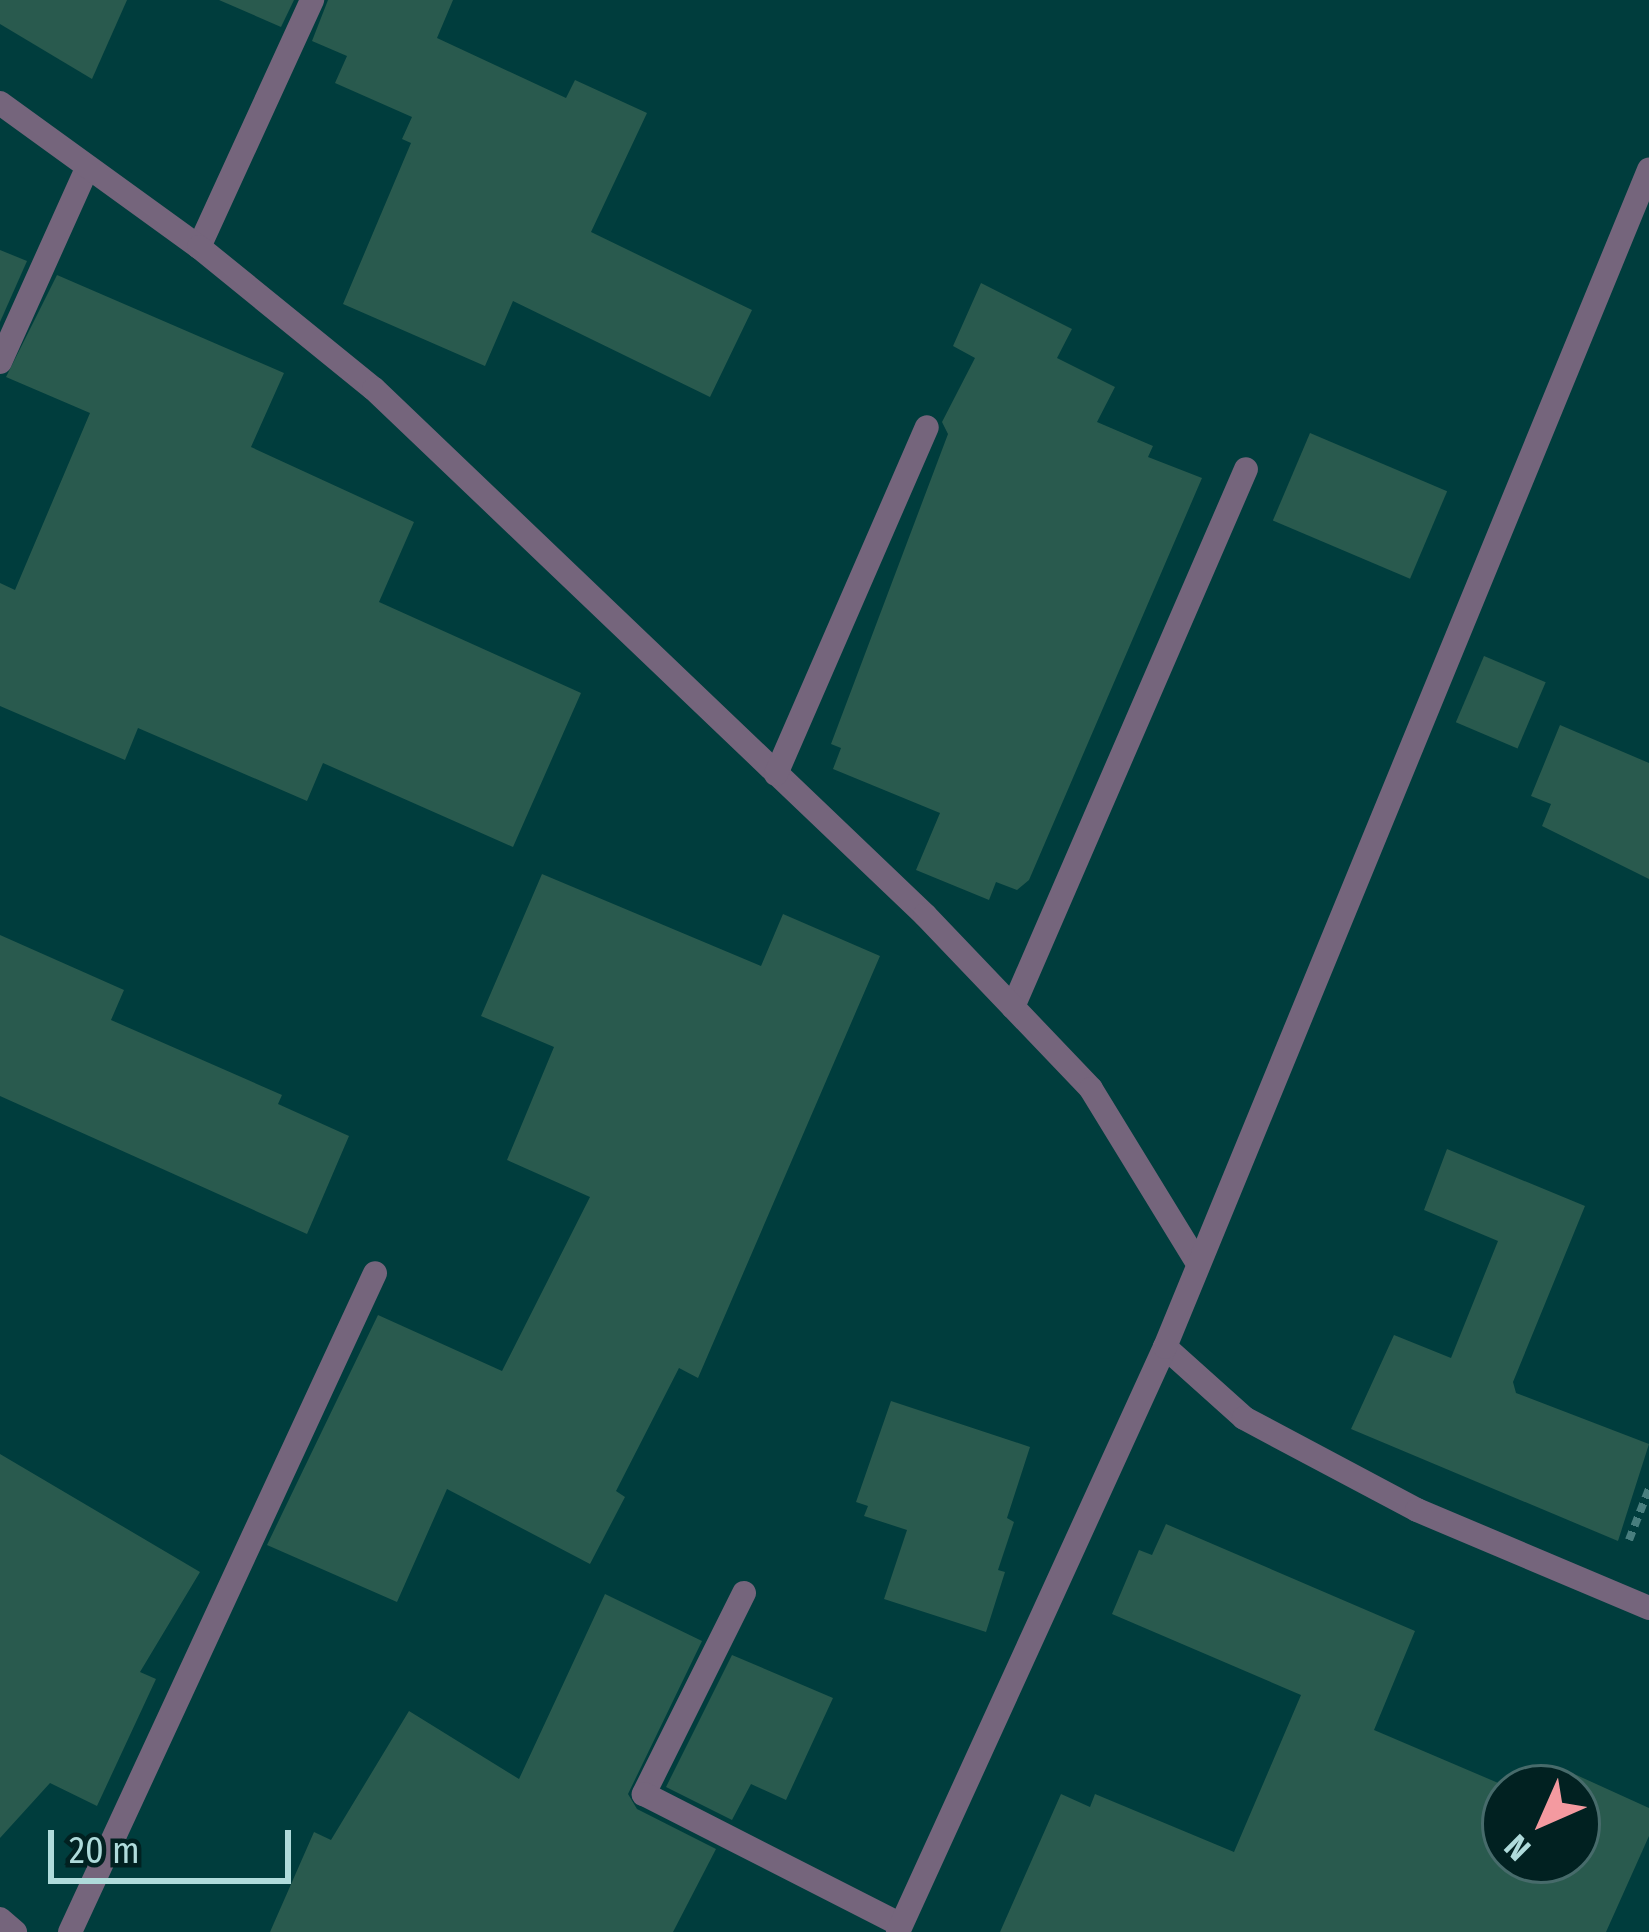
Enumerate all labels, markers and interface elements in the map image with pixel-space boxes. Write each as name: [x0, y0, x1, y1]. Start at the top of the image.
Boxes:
north arrow: [1481, 1764, 1601, 1884]
scale bar: [54, 1806, 297, 1880]
text: N: [1497, 1826, 1539, 1868]
text: 20 m: [69, 1829, 140, 1873]

